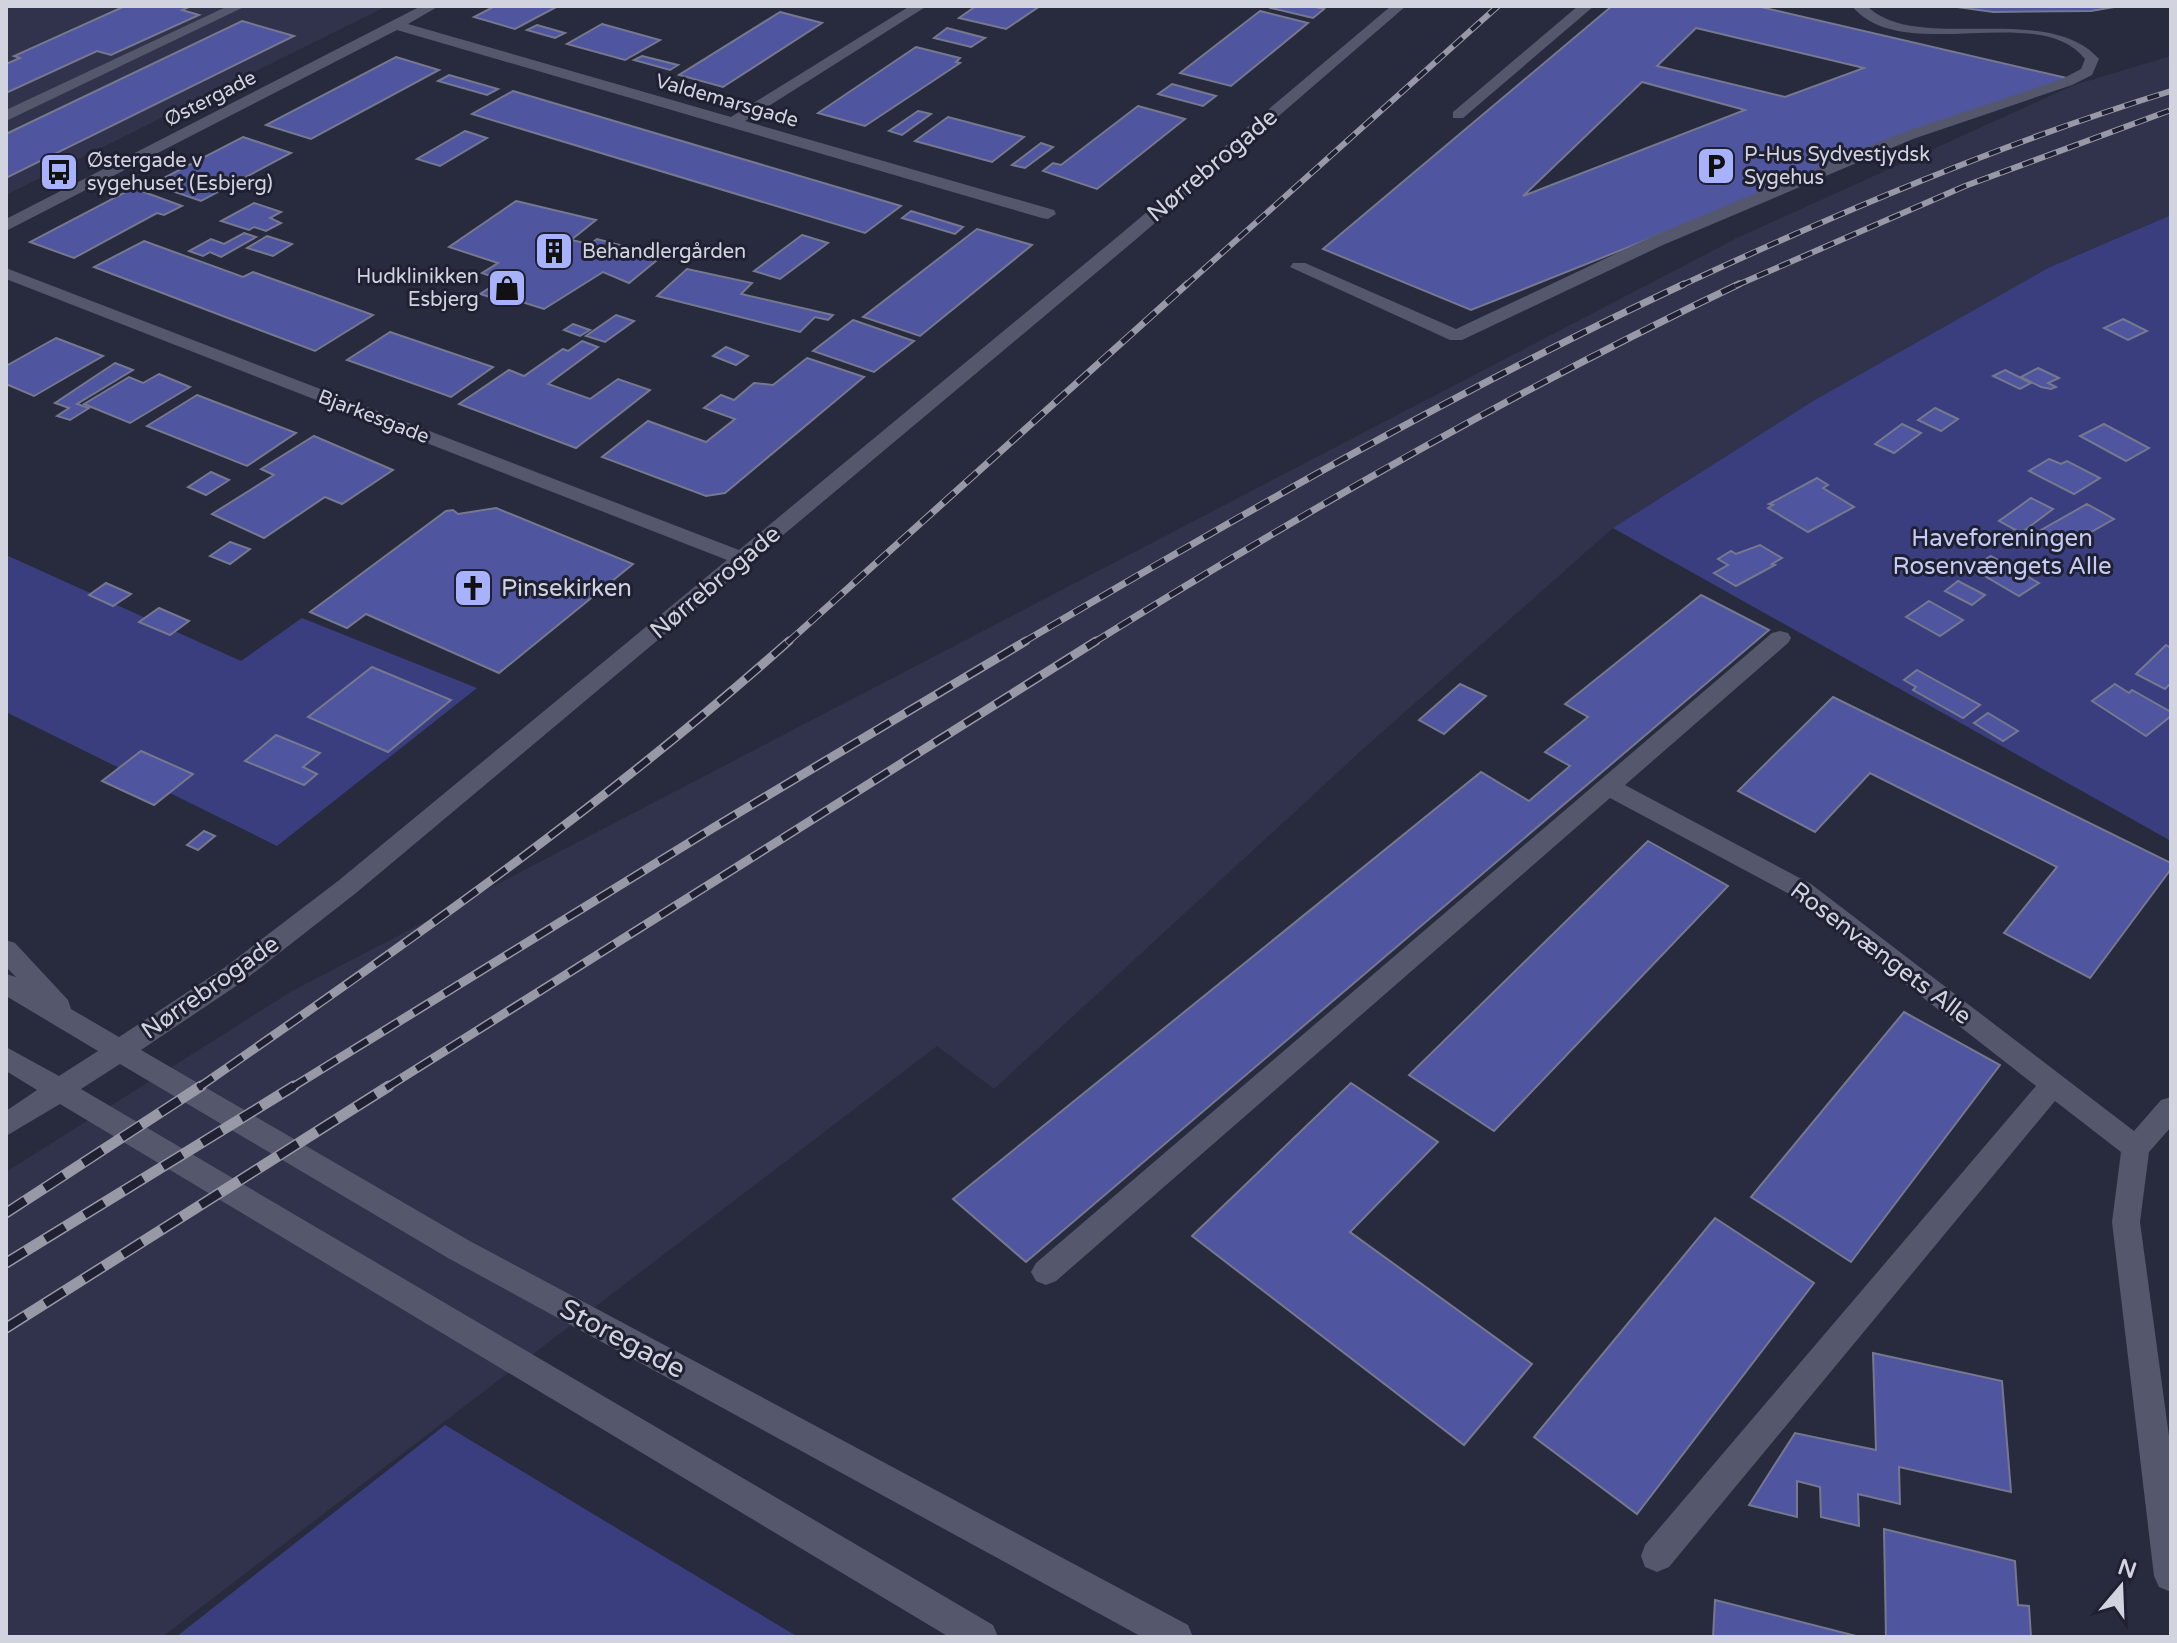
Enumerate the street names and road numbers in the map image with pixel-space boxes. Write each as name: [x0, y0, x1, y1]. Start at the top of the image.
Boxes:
street label: Østergade: [161, 66, 260, 132]
street label: Valdemarsgade: [652, 69, 801, 133]
street label: Nørrebrogade: [1141, 103, 1283, 228]
street label: Bjarkesgade: [315, 385, 433, 449]
street label: Nørrebrogade: [644, 520, 786, 645]
street label: Rosenvængets Alle: [1784, 876, 1977, 1031]
street label: Nørrebrogade: [136, 929, 285, 1045]
street label: Storegade: [554, 1292, 691, 1386]

